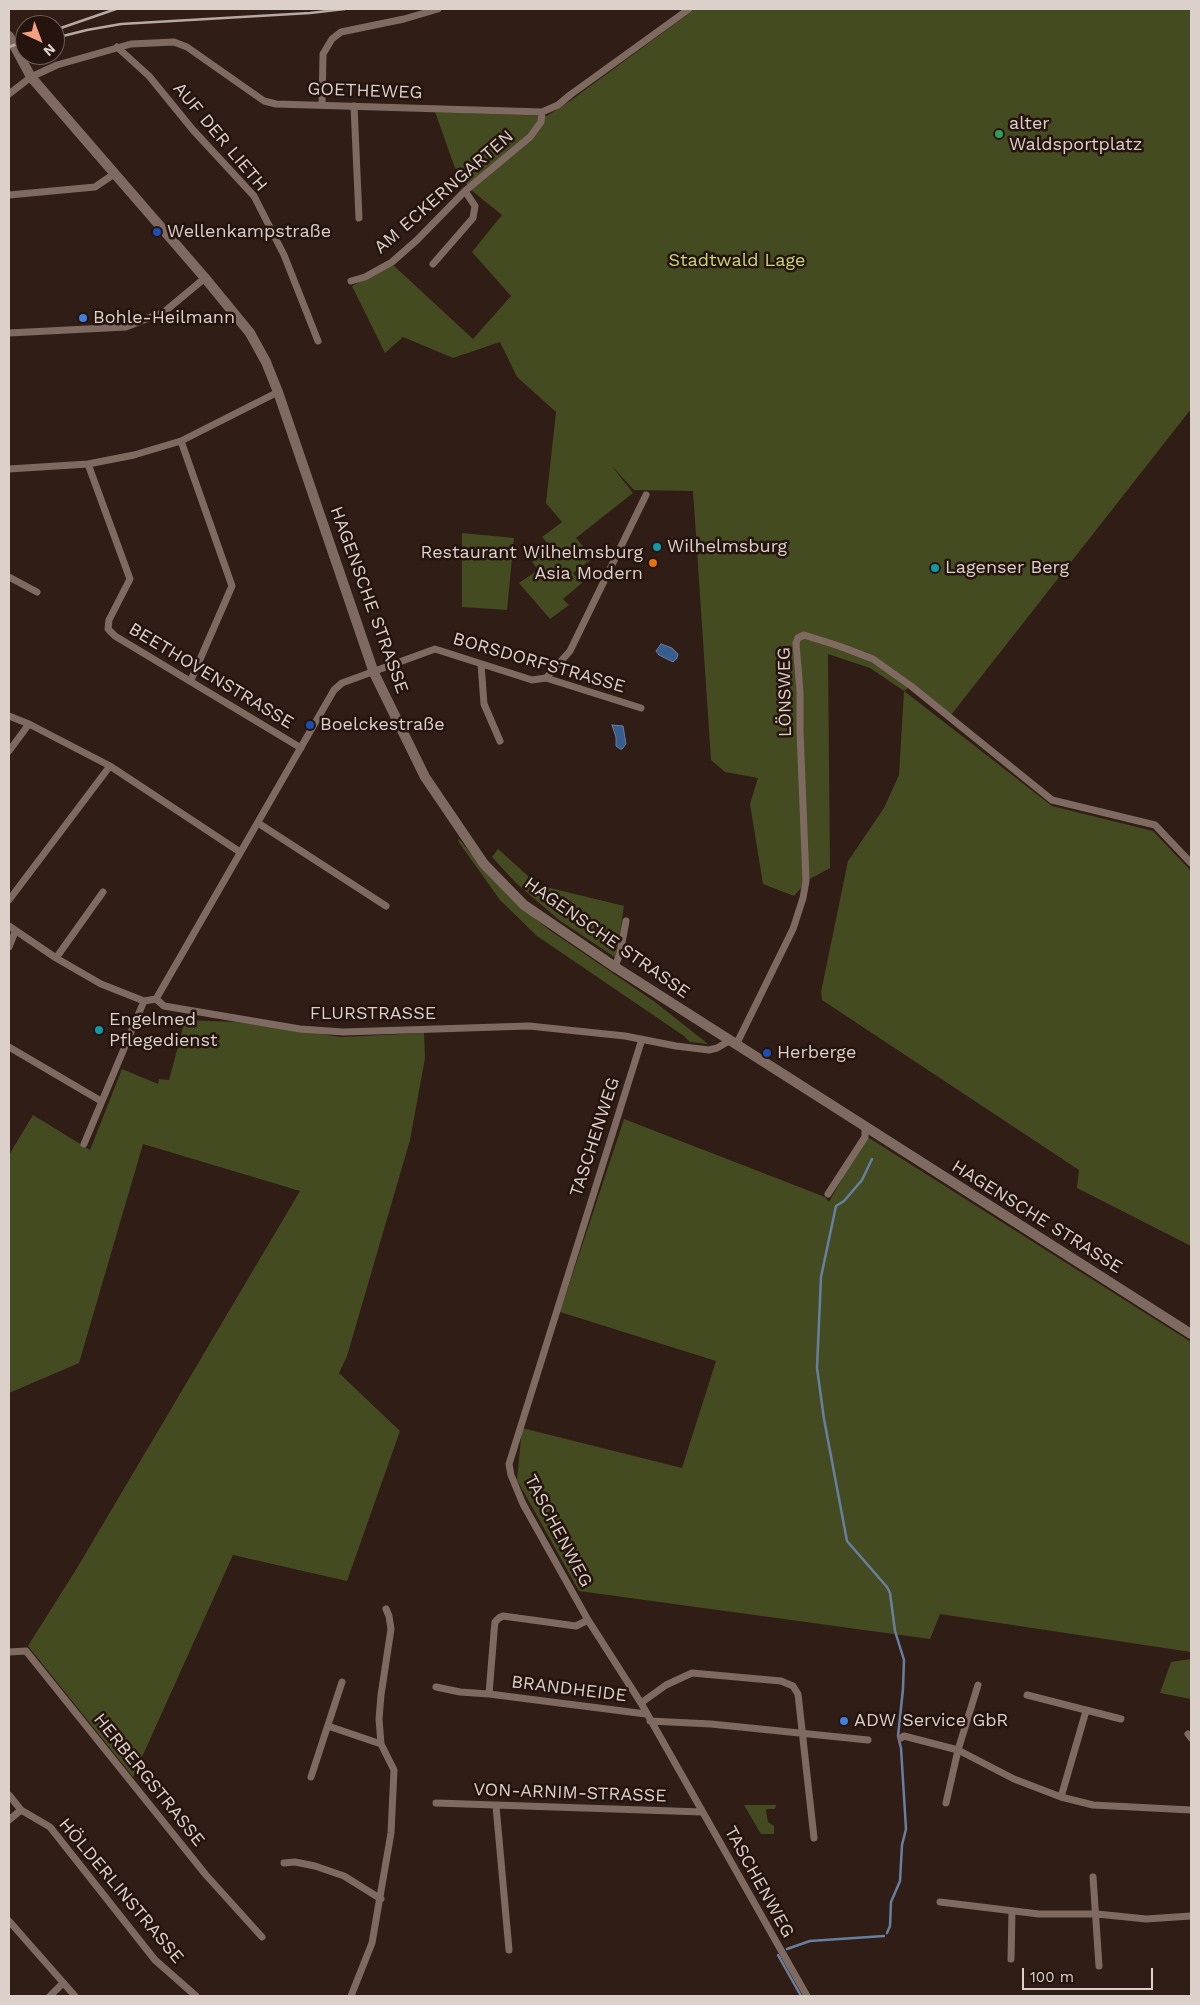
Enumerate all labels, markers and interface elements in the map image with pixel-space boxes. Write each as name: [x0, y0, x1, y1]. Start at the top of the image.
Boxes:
north arrow: [15, 15, 65, 65]
text: N: [40, 41, 59, 60]
street label: AUF DER LIETH: [168, 78, 272, 196]
street label: GOETHEWEG: [307, 78, 423, 104]
place label: alter Waldsportplatz: [1009, 113, 1142, 156]
street label: AM ECKERNGARTEN: [370, 126, 518, 258]
marker: alter Waldsportplatz: [993, 128, 1005, 140]
place label: Wellenkampstraße: [167, 221, 331, 243]
marker: Wellenkampstraße: [151, 226, 163, 238]
park label: Stadtwald Lage: [669, 250, 805, 272]
place label: Bohle-Heilmann: [93, 307, 235, 329]
marker: Bohle-Heilmann: [77, 312, 89, 324]
street label: HAGENSCHE STRASSE: [325, 504, 413, 696]
place label: Wilhelmsburg: [667, 536, 787, 558]
marker: Wilhelmsburg: [651, 541, 663, 553]
place label: Restaurant Wilhelmsburg Asia Modern: [421, 542, 643, 584]
marker: Restaurant Wilhelmsburg Asia Modern: [647, 557, 659, 569]
place label: Lagenser Berg: [945, 557, 1069, 579]
marker: Lagenser Berg: [929, 562, 941, 574]
street label: BEETHOVENSTRASSE: [125, 618, 297, 734]
street label: BORSDORFSTRASSE: [450, 628, 628, 698]
street label: LÖNSWEG: [773, 647, 797, 737]
place label: Boelckestraße: [320, 714, 445, 736]
marker: Boelckestraße: [304, 719, 316, 731]
street label: HAGENSCHE STRASSE: [520, 873, 694, 1003]
street label: FLURSTRASSE: [310, 1003, 436, 1025]
place label: Engelmed Pflegedienst: [109, 1009, 218, 1052]
marker: Engelmed Pflegedienst: [93, 1024, 105, 1036]
place label: Herberge: [777, 1042, 856, 1064]
marker: Herberge: [761, 1047, 773, 1059]
street label: TASCHENWEG: [566, 1075, 624, 1199]
street label: HAGENSCHE STRASSE: [948, 1156, 1126, 1278]
street label: TASCHENWEG: [519, 1471, 597, 1591]
street label: BRANDHEIDE: [510, 1671, 628, 1707]
street label: HERBERGSTRASSE: [89, 1709, 209, 1851]
place label: ADW Service GbR: [854, 1710, 1008, 1732]
marker: ADW Service GbR: [838, 1715, 850, 1727]
street label: VON-ARNIM-STRASSE: [473, 1779, 667, 1807]
street label: HÖLDERLINSTRASSE: [54, 1814, 188, 1968]
street label: TASCHENWEG: [719, 1822, 799, 1942]
scale bar: [1025, 1958, 1156, 1990]
text: 100 m: [1030, 1968, 1074, 1986]

